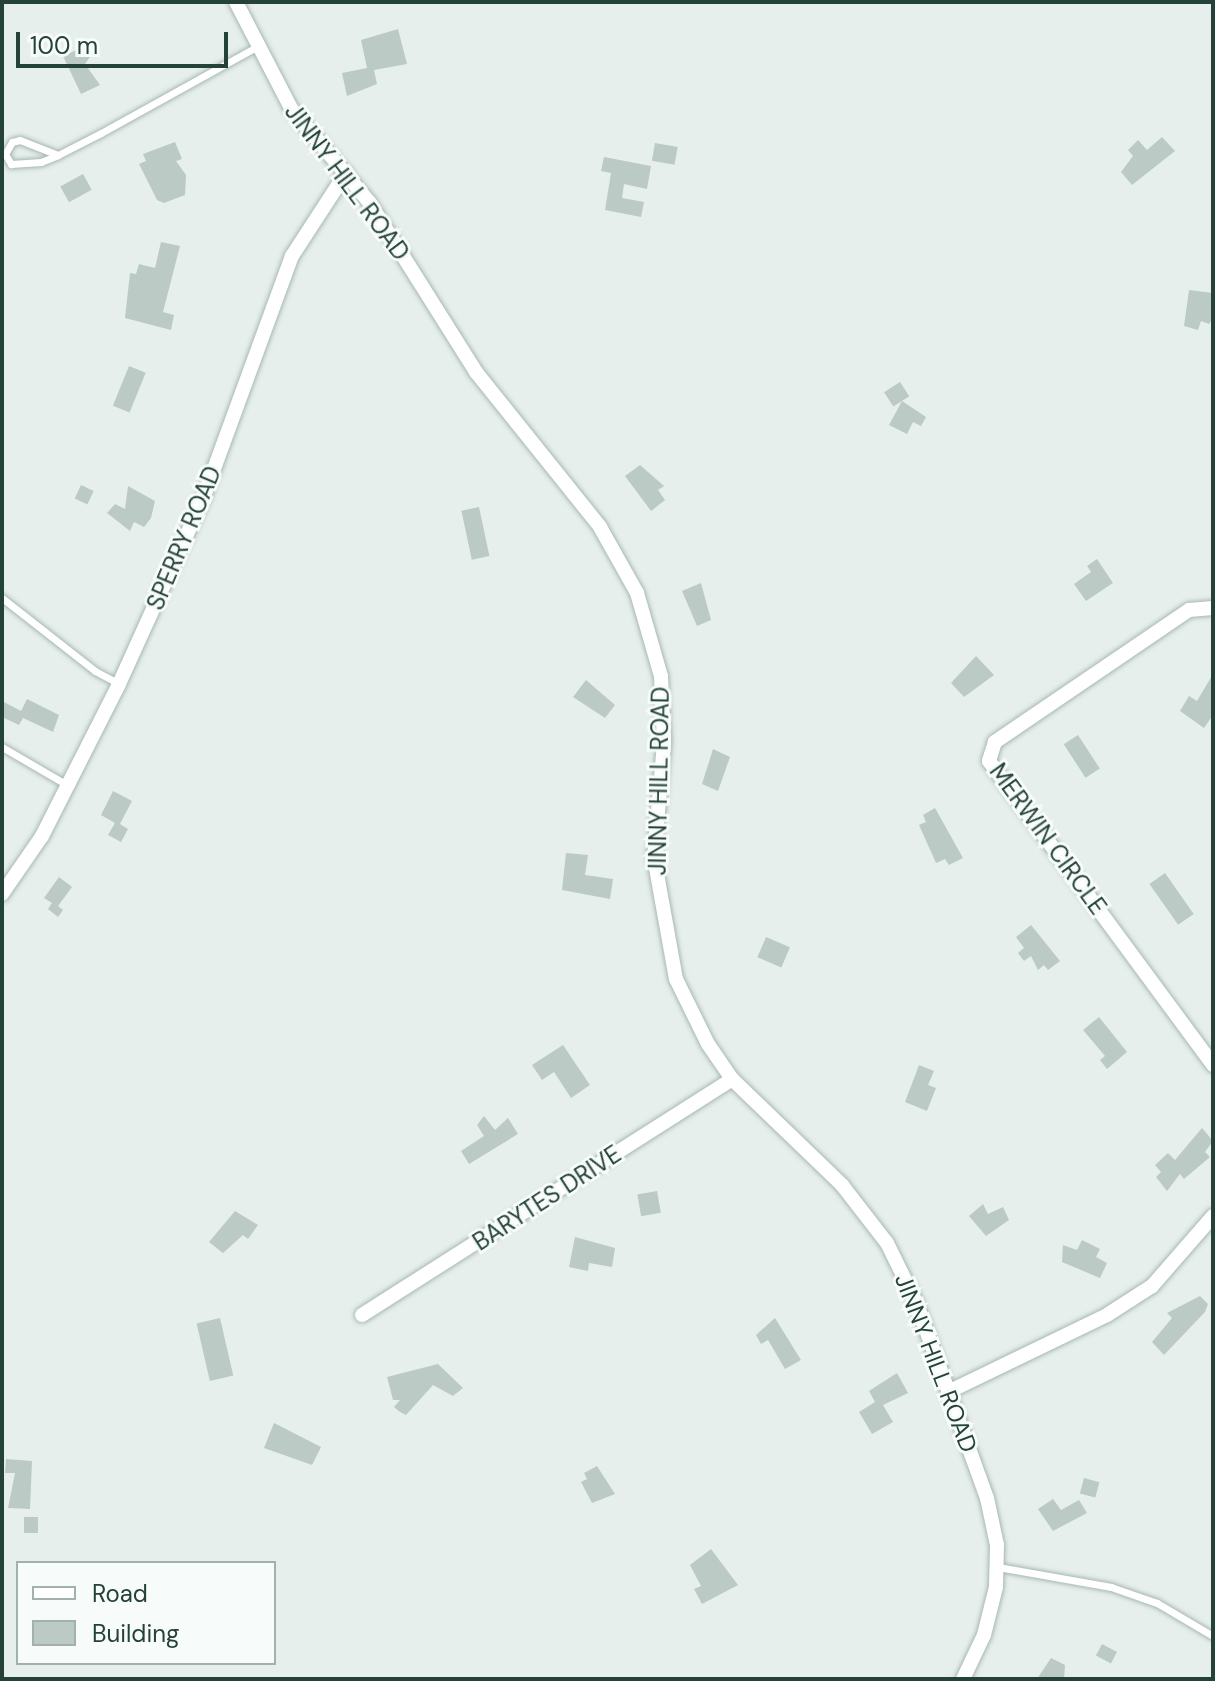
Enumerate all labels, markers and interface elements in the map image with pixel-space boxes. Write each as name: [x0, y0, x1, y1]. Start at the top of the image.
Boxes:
scale bar: [20, 16, 232, 66]
text: 100 m: [30, 30, 98, 61]
street label: JINNY HILL ROAD: [279, 98, 415, 266]
street label: SPERRY ROAD: [141, 462, 227, 614]
street label: JINNY HILL ROAD: [643, 686, 675, 876]
street label: MERWIN CIRCLE: [983, 758, 1113, 920]
street label: BARYTES DRIVE: [467, 1139, 627, 1257]
street label: JINNY HILL ROAD: [889, 1270, 983, 1456]
legend: [16, 1561, 276, 1665]
text: Road: [92, 1578, 148, 1609]
text: Building: [92, 1618, 179, 1649]

